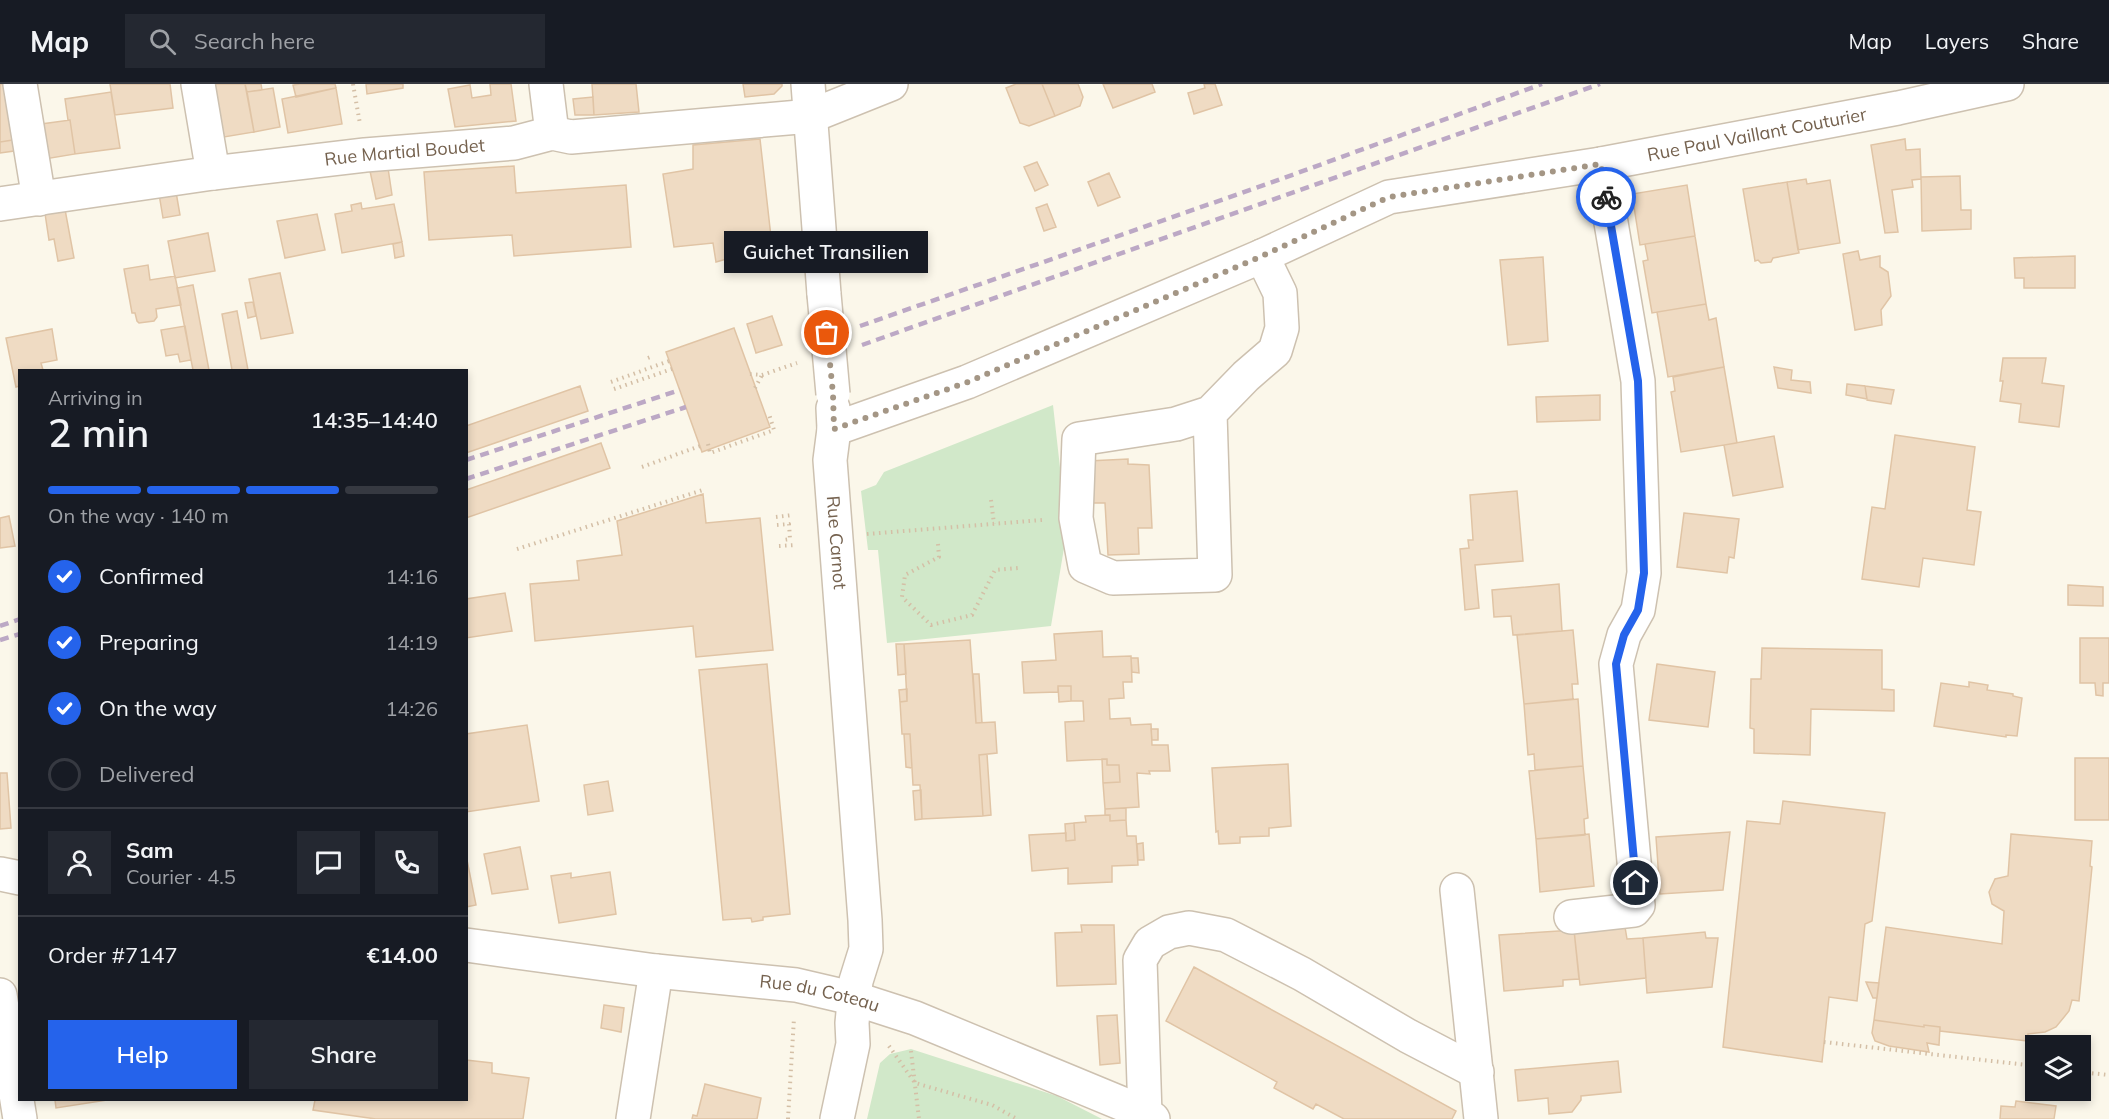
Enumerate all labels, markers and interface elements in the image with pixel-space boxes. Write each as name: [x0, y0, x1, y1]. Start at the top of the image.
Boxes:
search box: [125, 14, 545, 68]
text: Map: [30, 24, 89, 59]
icon: search: [146, 25, 179, 58]
text: Search here: [194, 27, 315, 55]
text: Map: [1849, 28, 1892, 54]
text: Layers: [1925, 28, 1989, 54]
text: Share: [2022, 28, 2079, 54]
street label: Rue Paul Vaillant Couturier: [1645, 102, 1869, 166]
street label: Rue Martial Boudet: [323, 133, 486, 171]
courier: [1576, 167, 1636, 227]
icon: bike: [1590, 181, 1623, 214]
callout: Guichet Transilien: [725, 231, 929, 273]
text: Guichet Transilien: [743, 239, 909, 264]
pin: [801, 307, 852, 358]
icon: bag: [810, 316, 843, 349]
text: Arriving in: [48, 385, 143, 410]
text: 14:35–14:40: [311, 406, 438, 434]
text: 2 min: [48, 408, 149, 457]
street label: Rue Carnot: [822, 495, 852, 590]
text: On the way · 140 m: [48, 503, 229, 528]
icon: check: [48, 560, 81, 593]
text: Confirmed: [99, 562, 204, 590]
text: 14:16: [385, 564, 438, 589]
icon: check: [48, 626, 81, 659]
text: Preparing: [99, 628, 199, 656]
text: 14:19: [385, 630, 438, 655]
icon: check: [48, 692, 81, 725]
text: On the way: [99, 694, 217, 722]
text: 14:26: [385, 696, 438, 721]
text: Delivered: [99, 760, 194, 788]
button: person: [48, 831, 111, 894]
button: chat: [297, 831, 360, 894]
button: phone: [375, 831, 438, 894]
text: Sam: [126, 836, 174, 864]
pin: [1610, 857, 1661, 908]
text: Courier · 4.5: [126, 864, 236, 889]
icon: home: [1619, 866, 1652, 899]
text: Order #7147: [48, 941, 178, 969]
text: €14.00: [367, 941, 438, 969]
street label: Rue du Coteau: [758, 969, 883, 1017]
button: Help: [48, 1020, 237, 1089]
button: Share: [249, 1020, 438, 1089]
map controls: [2025, 1035, 2091, 1101]
button: layers: [2025, 1035, 2091, 1101]

